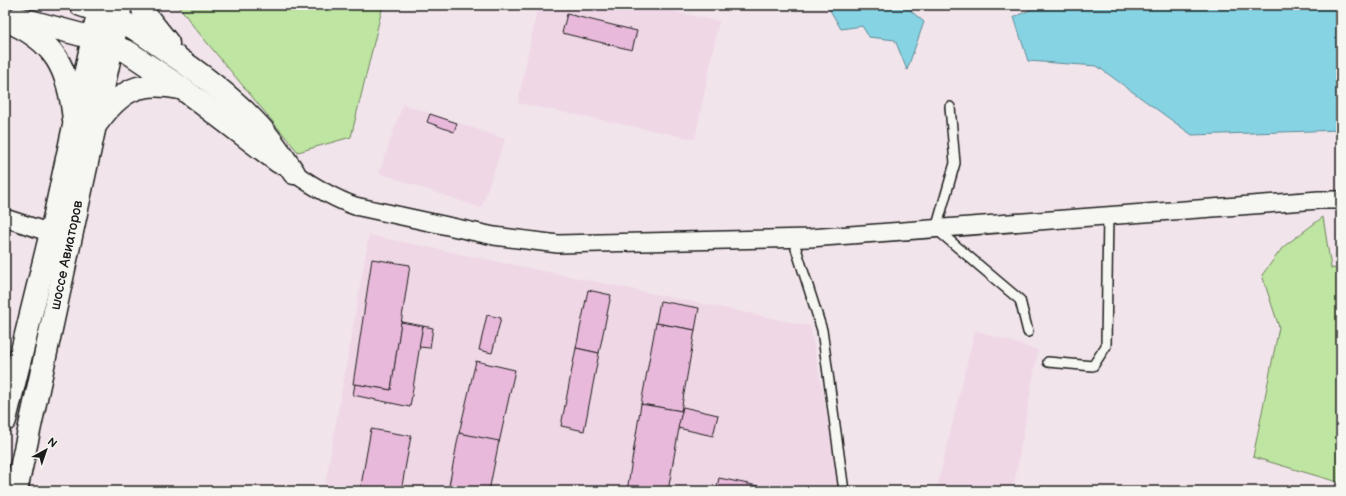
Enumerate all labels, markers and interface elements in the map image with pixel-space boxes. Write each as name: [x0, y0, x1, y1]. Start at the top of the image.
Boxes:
street label: шоссе Авиаторов: [47, 198, 87, 311]
north arrow: [26, 430, 66, 470]
text: N: [45, 435, 59, 450]

